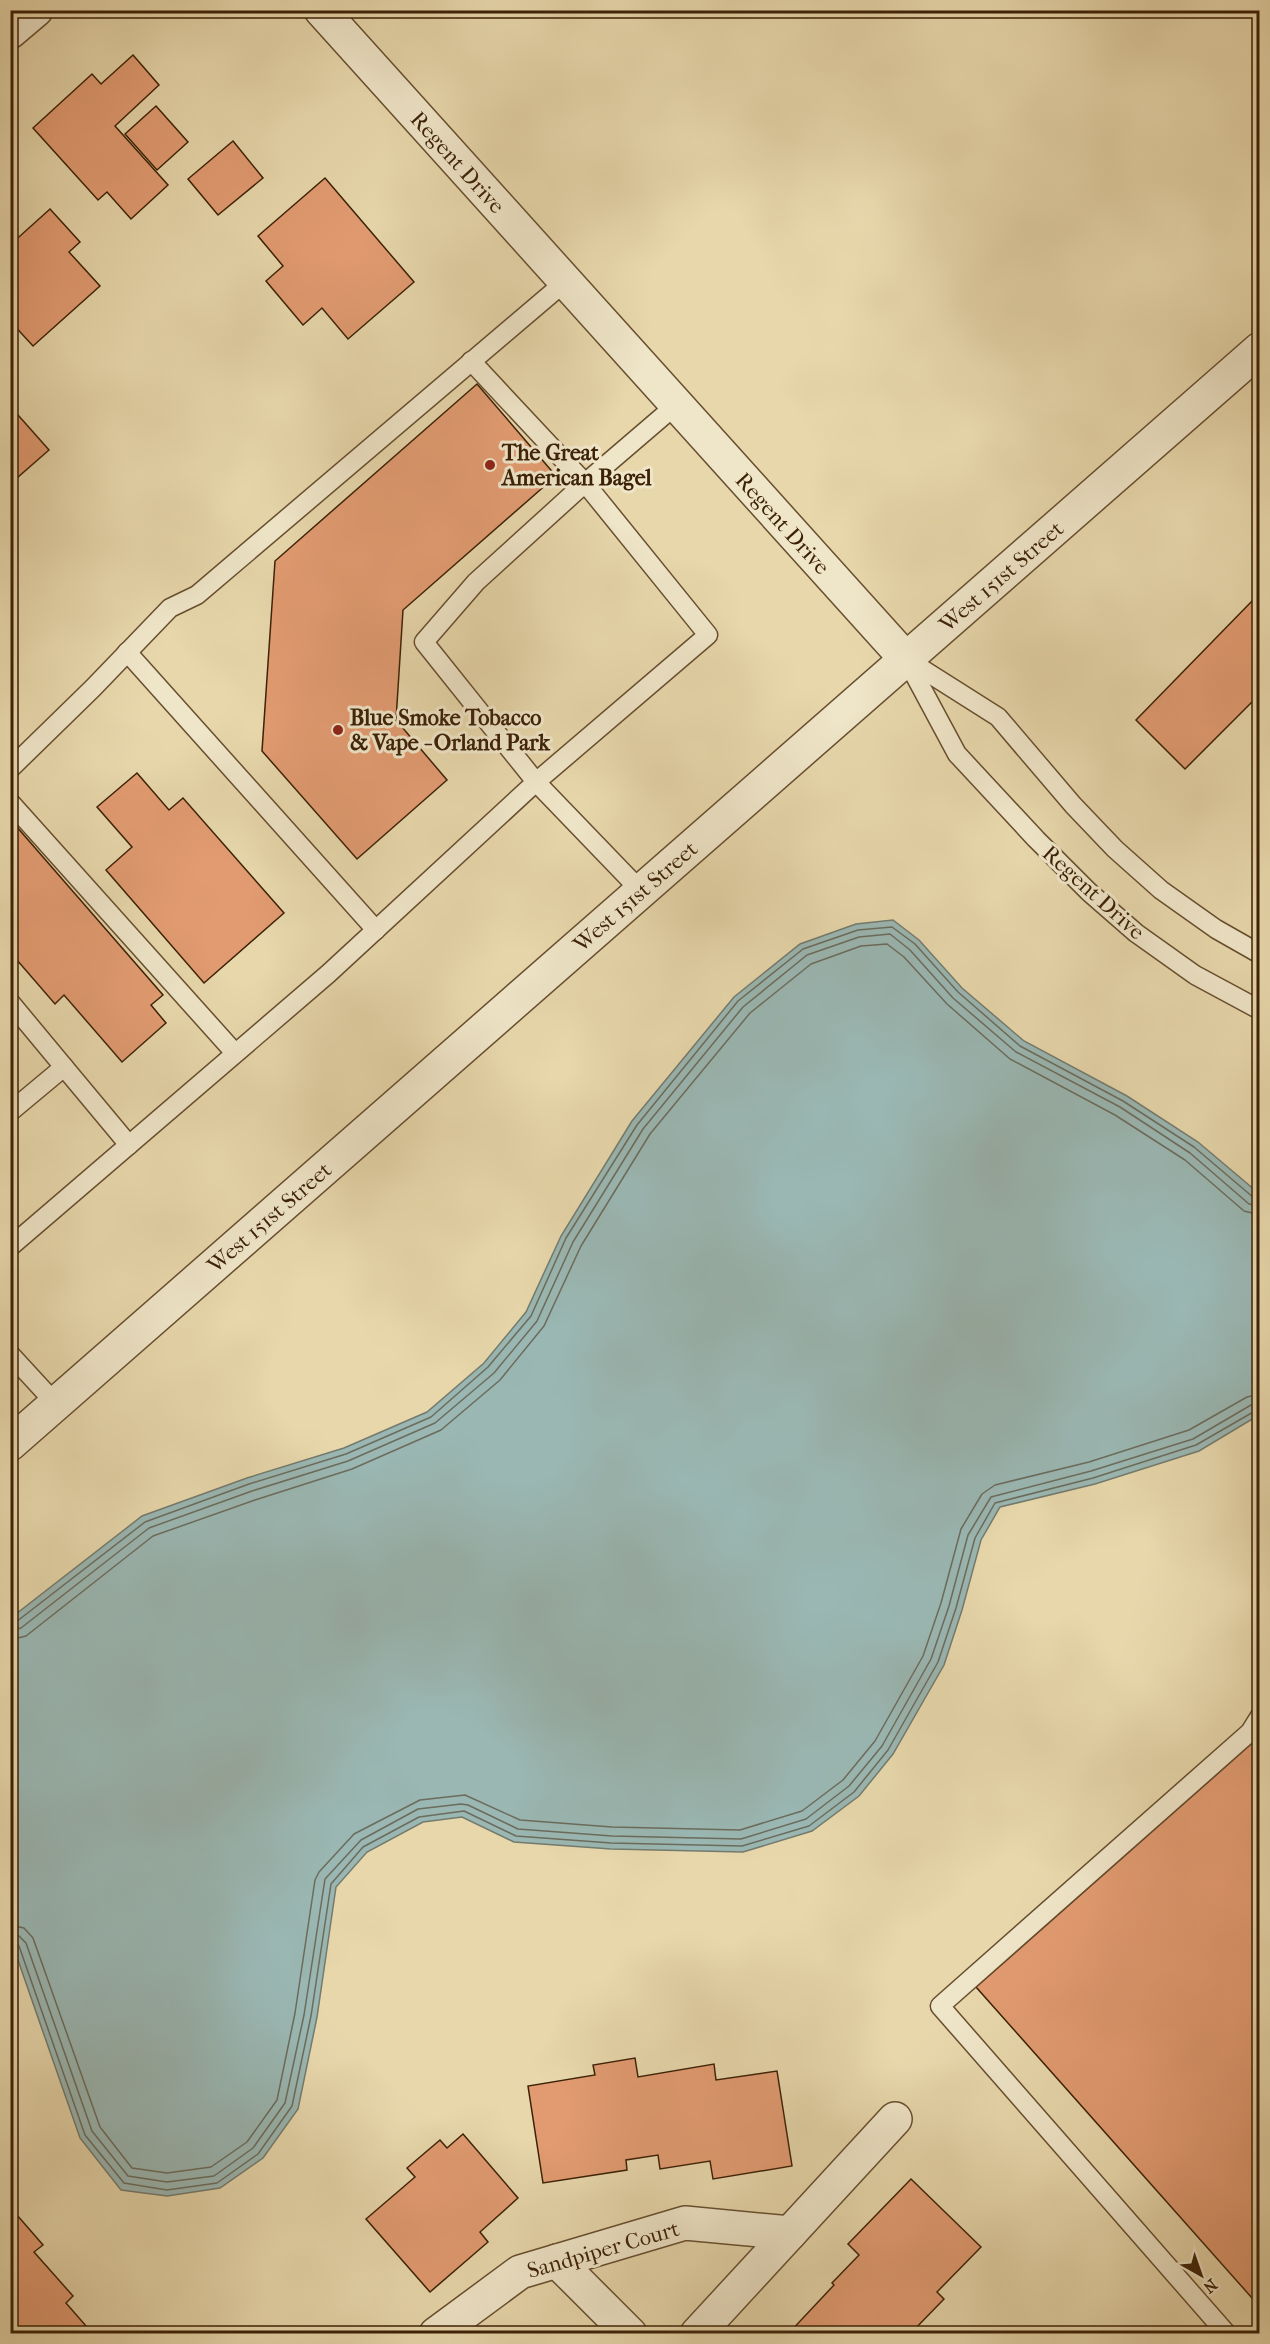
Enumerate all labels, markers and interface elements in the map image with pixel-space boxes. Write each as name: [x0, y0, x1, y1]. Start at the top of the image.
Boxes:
street label: Regent Drive: [405, 106, 510, 219]
place label: The Great American Bagel: [500, 440, 652, 491]
marker: The Great American Bagel: [483, 458, 497, 472]
street label: Regent Drive: [730, 467, 835, 580]
street label: West 151st Street: [934, 516, 1069, 638]
place label: Blue Smoke Tobacco & Vape - Orland Park: [350, 705, 551, 756]
marker: Blue Smoke Tobacco & Vape - Orland Park: [331, 723, 345, 737]
street label: West 151st Street: [568, 836, 703, 958]
street label: Regent Drive: [1037, 840, 1150, 945]
street label: West 151st Street: [202, 1157, 337, 1279]
street label: Sandpiper Court: [524, 2216, 682, 2284]
north arrow: [1171, 2245, 1231, 2305]
text: N: [1199, 2275, 1221, 2298]

